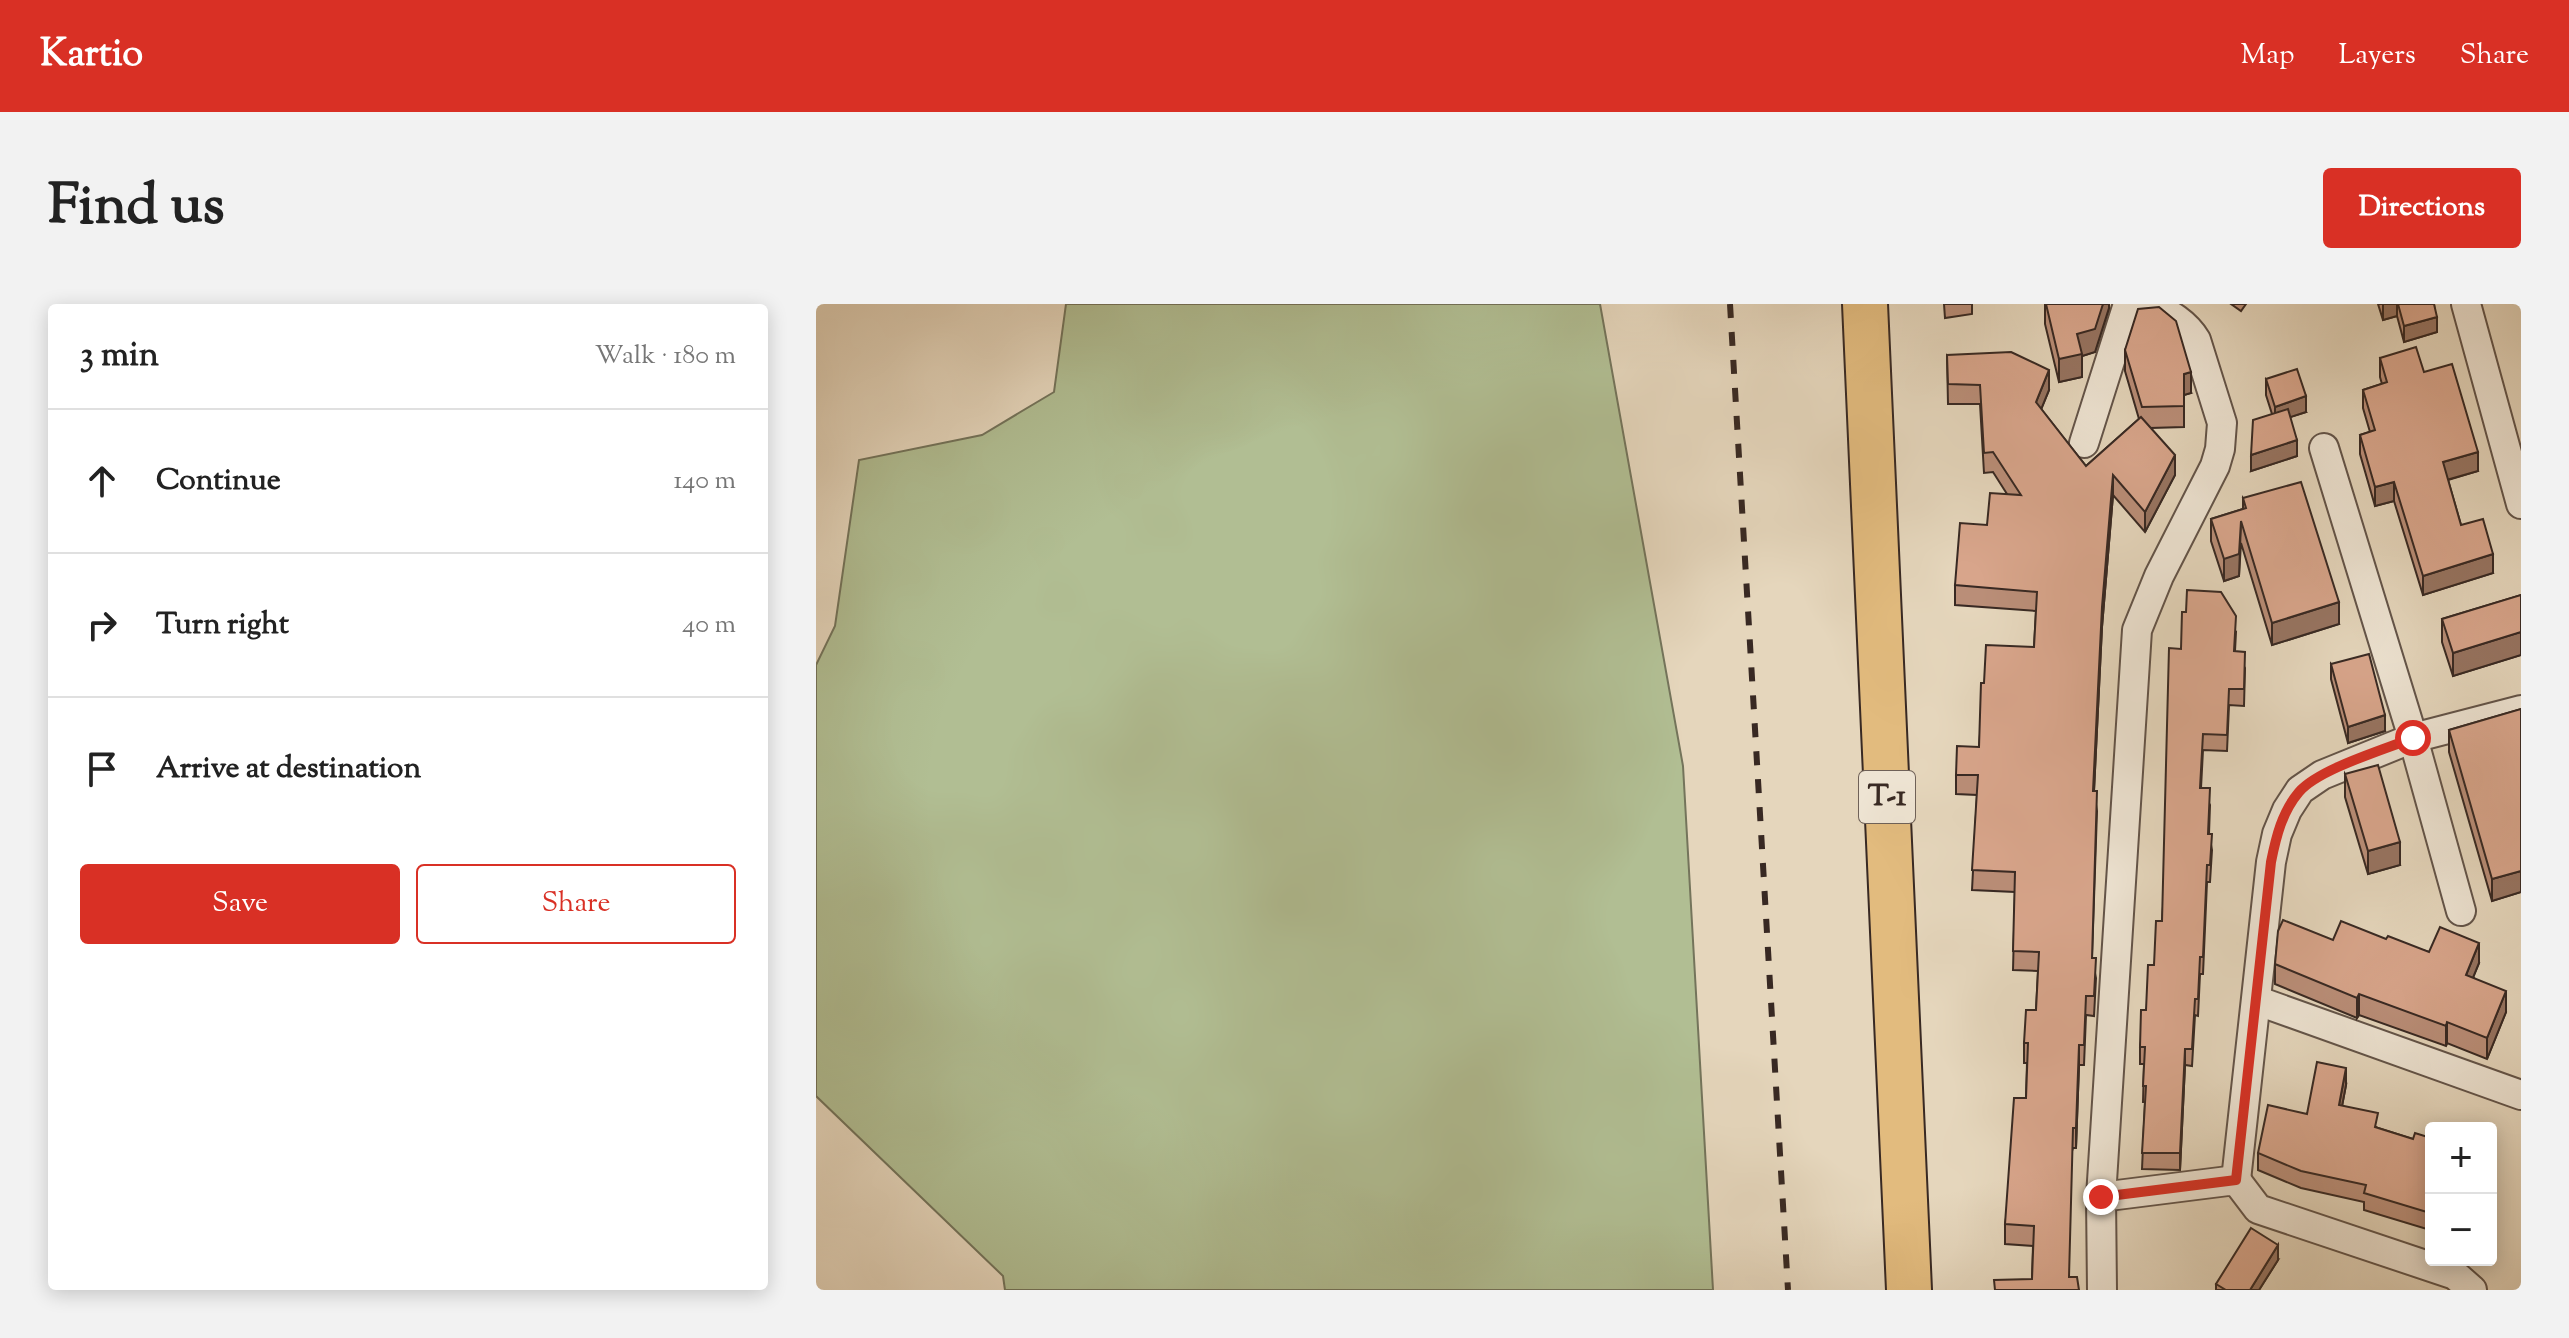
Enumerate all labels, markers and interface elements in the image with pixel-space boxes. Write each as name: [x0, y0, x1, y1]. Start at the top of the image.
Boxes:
text: Kartio: [40, 29, 143, 83]
text: Map: [2241, 36, 2294, 76]
text: Layers: [2338, 36, 2416, 76]
text: Share: [2460, 36, 2529, 76]
text: Find us: [48, 168, 224, 249]
button: Directions: [2323, 168, 2521, 248]
text: 3 min: [80, 332, 159, 381]
text: Walk · 180 m: [595, 338, 736, 375]
icon: ahead: [80, 459, 124, 503]
text: Continue: [156, 460, 281, 503]
text: 140 m: [673, 463, 736, 500]
icon: right: [80, 603, 124, 647]
text: Turn right: [156, 604, 289, 647]
text: 40 m: [682, 607, 736, 644]
route start: [2395, 720, 2431, 756]
icon: arrive: [80, 747, 124, 791]
text: Arrive at destination: [156, 748, 421, 791]
road number: T-1: [1859, 771, 1915, 823]
button: Save: [80, 864, 400, 944]
button: Share: [416, 864, 736, 944]
map controls: [2425, 1122, 2497, 1266]
button: +: [2425, 1122, 2497, 1194]
route end: [2083, 1179, 2119, 1215]
button: −: [2425, 1194, 2497, 1266]

